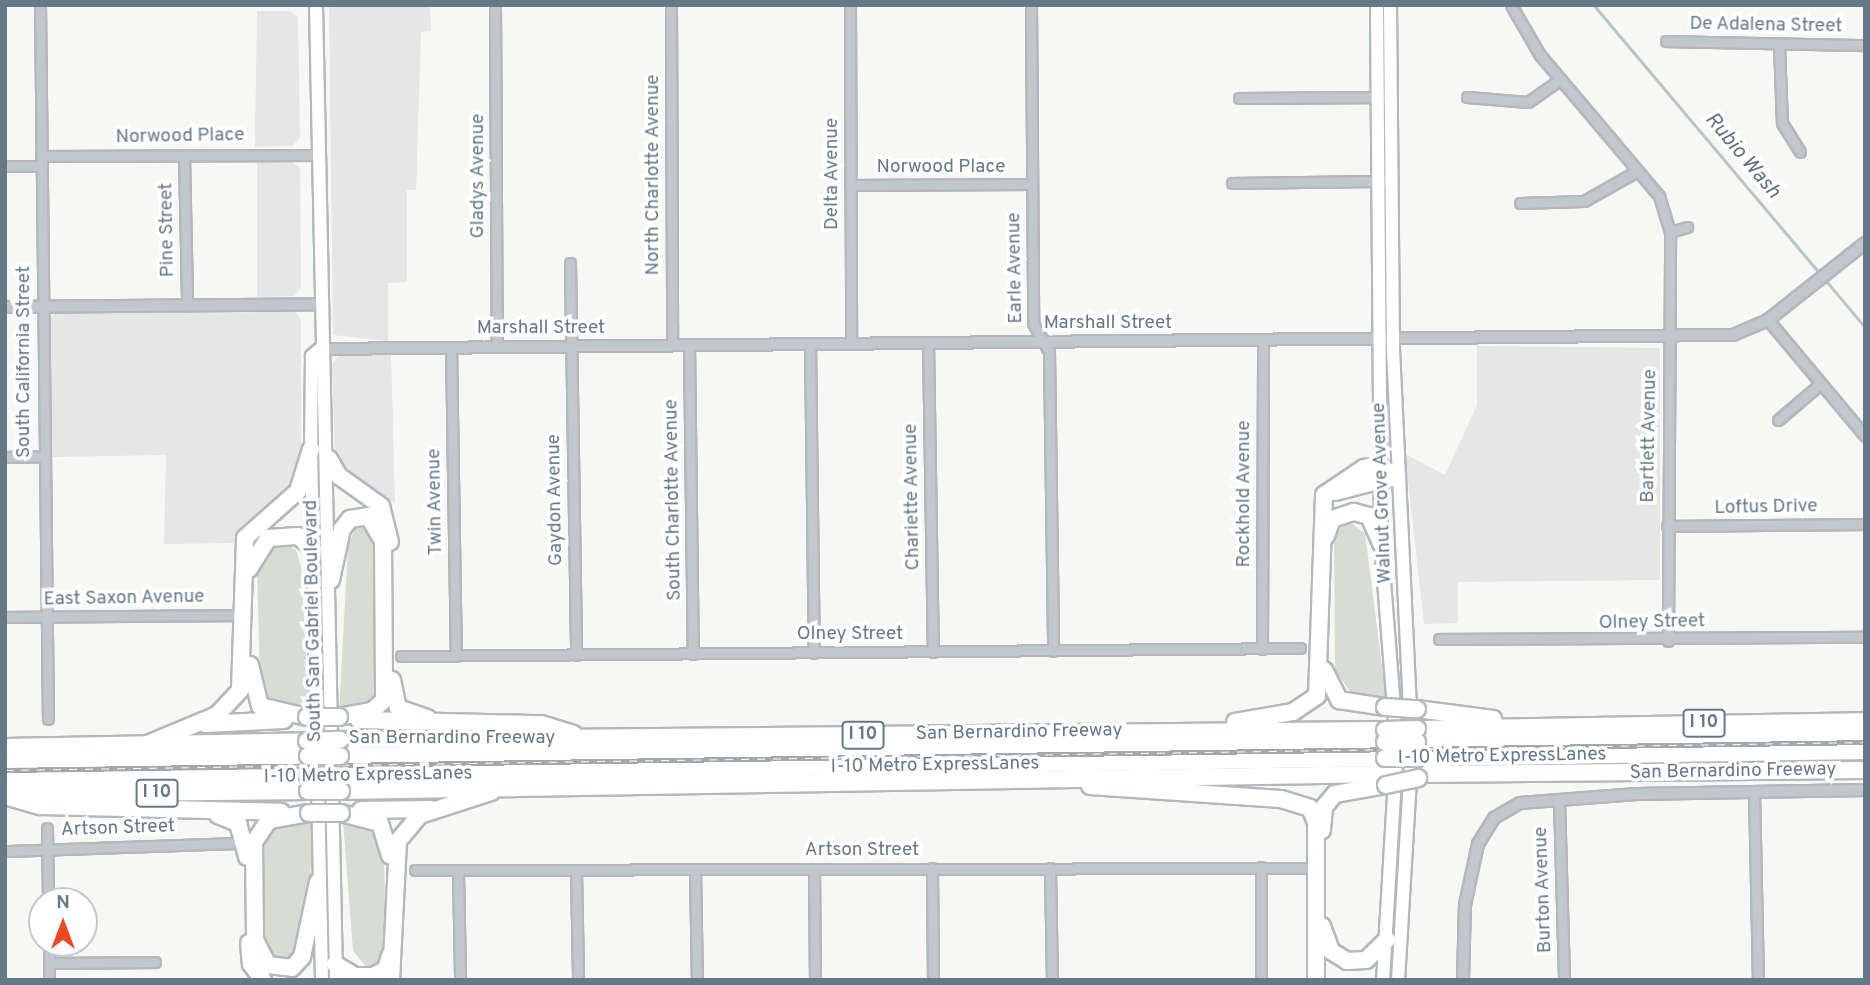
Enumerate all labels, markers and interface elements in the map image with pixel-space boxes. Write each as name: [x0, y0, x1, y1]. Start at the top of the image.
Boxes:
street label: De Adalena Street: [1689, 13, 1843, 39]
street label: North Charlotte Avenue: [643, 74, 665, 276]
water label: Rubio Wash: [1699, 108, 1785, 204]
street label: Gladys Avenue: [468, 113, 490, 239]
street label: Delta Avenue: [822, 118, 844, 230]
street label: Norwood Place: [115, 124, 245, 150]
street label: Norwood Place: [877, 157, 1005, 179]
street label: Pine Street: [156, 182, 180, 278]
street label: Earle Avenue: [1004, 212, 1028, 324]
street label: South California Street: [14, 266, 36, 458]
street label: Marshall Street: [1044, 313, 1172, 335]
street label: Marshall Street: [477, 318, 605, 340]
street label: Bartlett Avenue: [1637, 369, 1663, 503]
street label: South Charlotte Avenue: [661, 399, 687, 601]
street label: Walnut Grove Avenue: [1368, 402, 1398, 584]
street label: Rockhold Avenue: [1234, 420, 1256, 568]
street label: Chariette Avenue: [900, 423, 926, 571]
street label: Gaydon Avenue: [543, 433, 569, 567]
street label: Twin Avenue: [424, 448, 448, 556]
street label: Loftus Drive: [1714, 496, 1818, 520]
street label: South San Gabriel Boulevard: [300, 500, 328, 742]
street label: East Saxon Avenue: [43, 586, 205, 612]
street label: Olney Street: [1599, 611, 1705, 635]
street label: Olney Street: [797, 624, 903, 646]
road number: I 10: [1681, 708, 1727, 738]
road number: I 10: [840, 720, 886, 750]
street label: San Bernardino Freeway: [915, 720, 1123, 746]
street label: San Bernardino Freeway: [349, 728, 555, 750]
street label: I-10 Metro ExpressLanes: [1397, 744, 1607, 770]
street label: I-10 Metro ExpressLanes: [830, 753, 1040, 779]
street label: San Bernardino Freeway: [1629, 759, 1837, 785]
street label: I-10 Metro ExpressLanes: [263, 763, 473, 789]
road number: I 10: [134, 778, 180, 808]
street label: Artson Street: [60, 816, 176, 842]
street label: Burton Avenue: [1530, 826, 1558, 954]
street label: Artson Street: [805, 840, 919, 862]
north arrow: [28, 887, 98, 957]
text: N: [56, 891, 70, 915]

